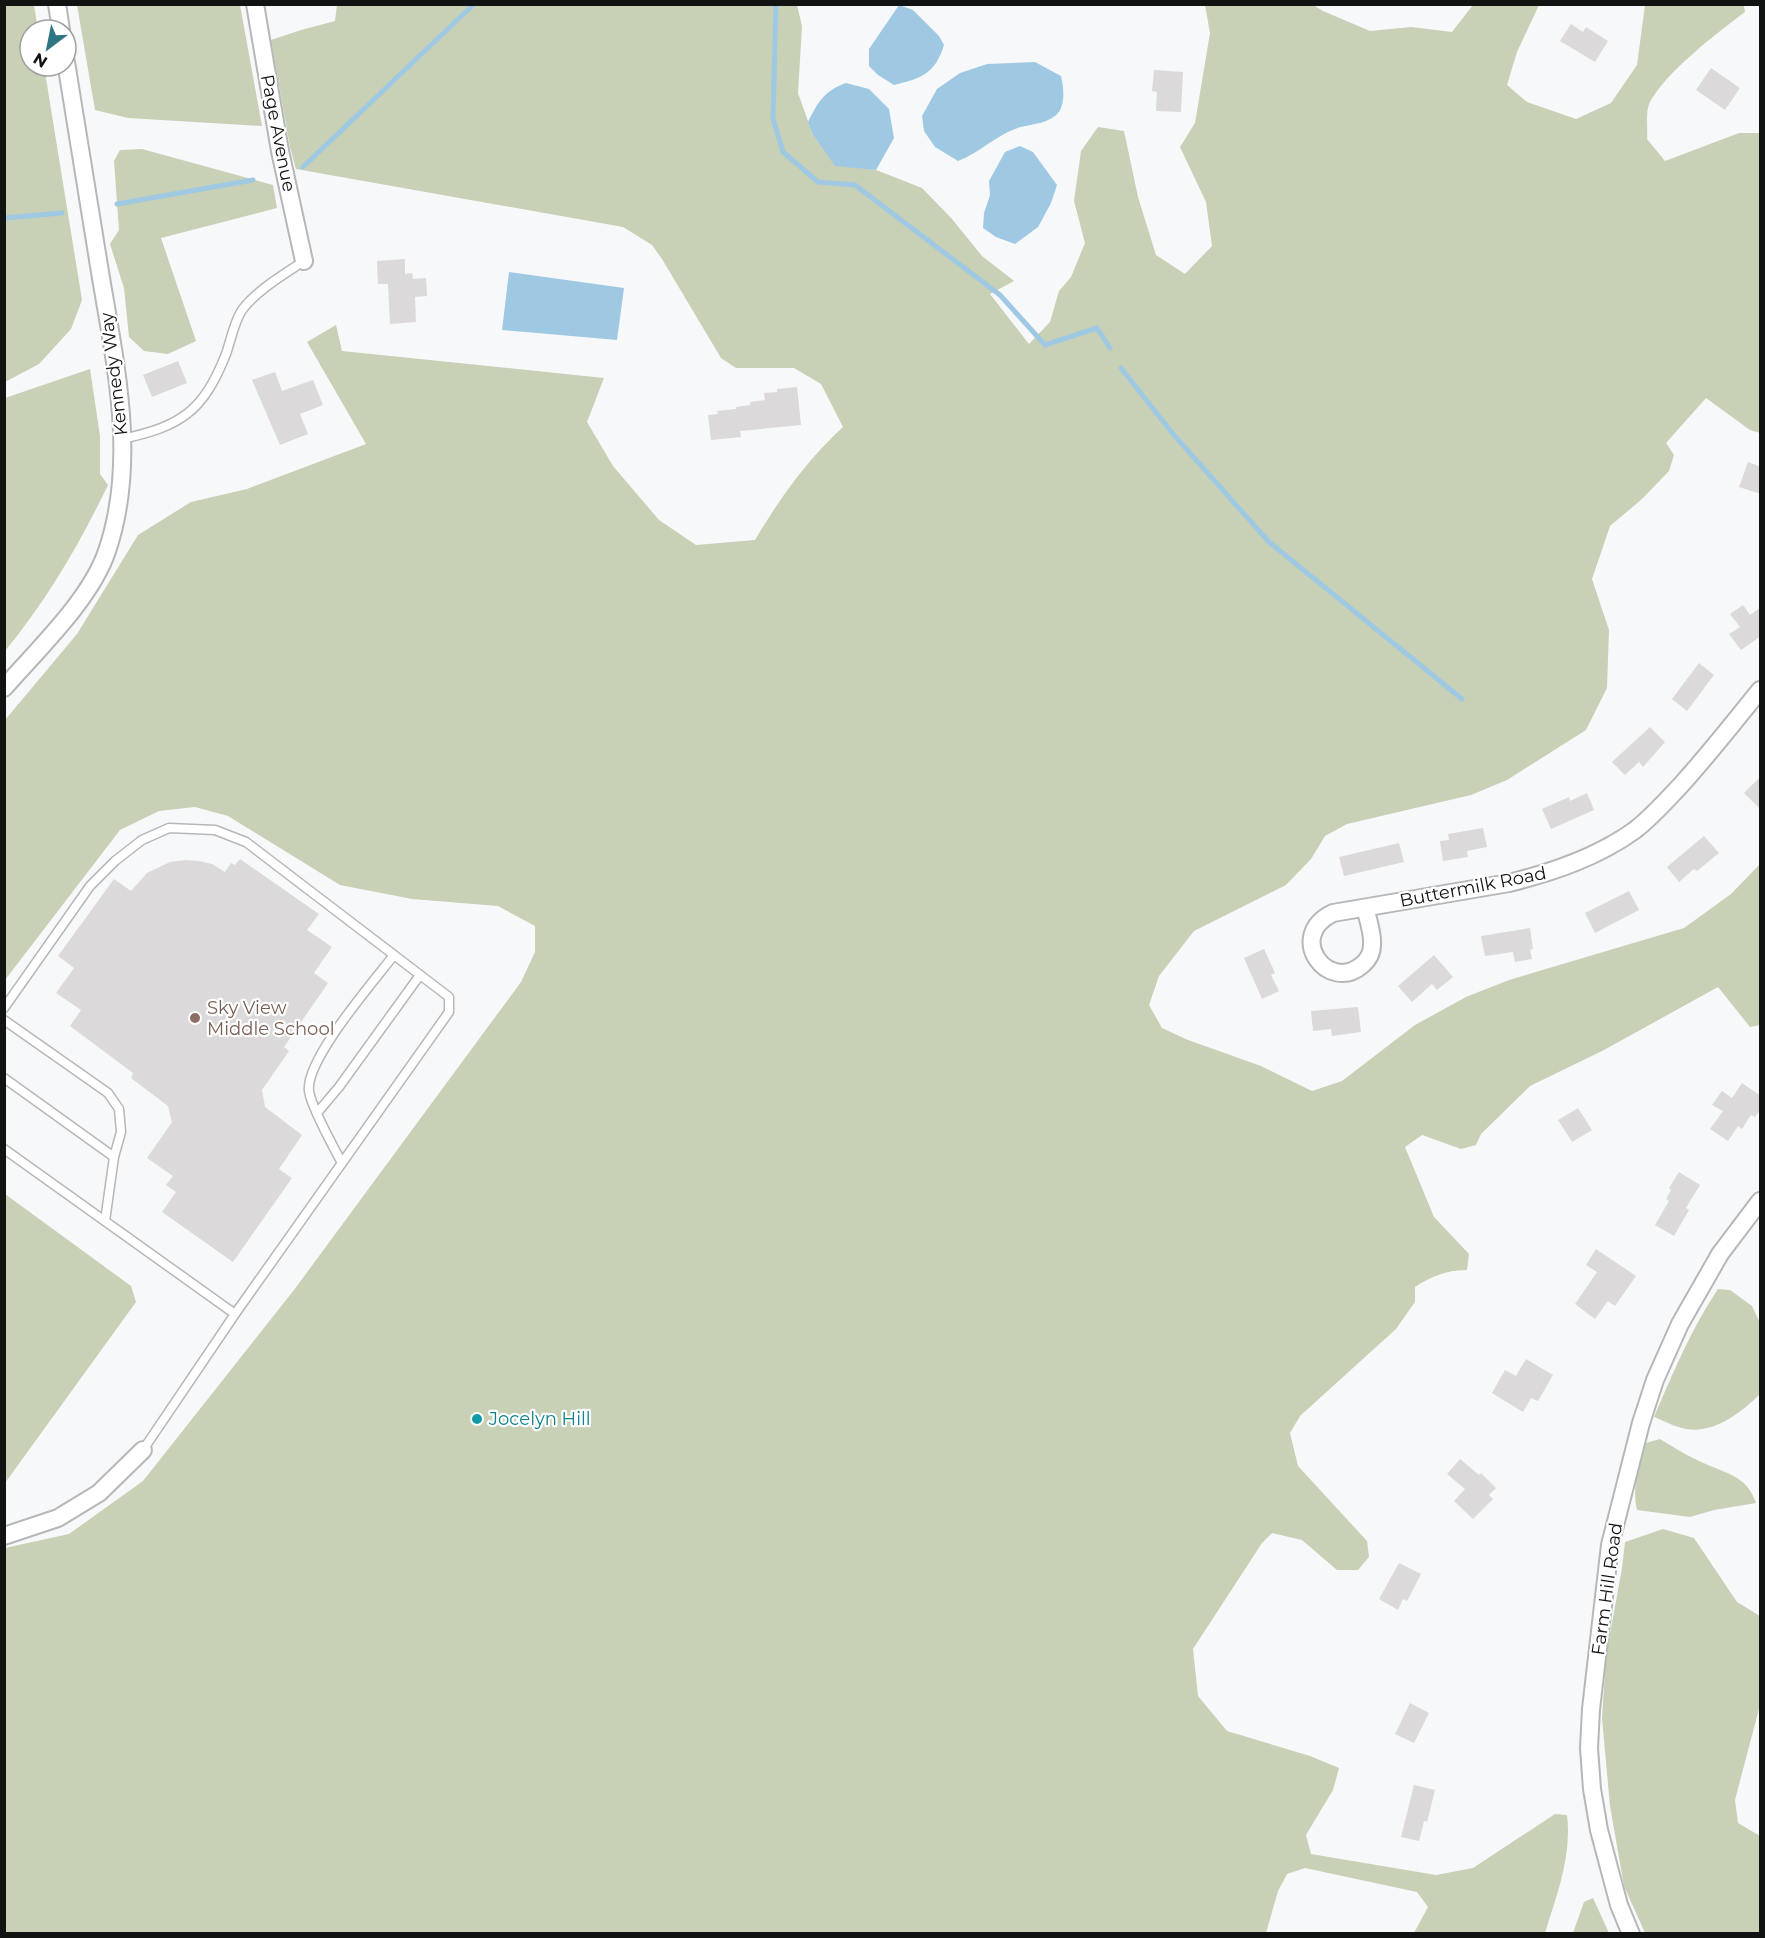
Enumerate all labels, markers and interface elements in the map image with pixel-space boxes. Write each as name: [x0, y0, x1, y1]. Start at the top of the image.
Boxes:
north arrow: [18, 18, 78, 78]
text: N: [30, 49, 51, 72]
street label: Page Avenue: [256, 72, 300, 194]
street label: Kennedy Way: [95, 311, 132, 437]
street label: Buttermilk Road: [1398, 862, 1548, 912]
place label: Sky View Middle School: [207, 997, 335, 1040]
marker: Sky View Middle School: [188, 1011, 202, 1025]
place label: Jocelyn Hill: [488, 1408, 591, 1430]
marker: Jocelyn Hill: [470, 1412, 484, 1426]
street label: Farm Hill Road: [1587, 1521, 1627, 1657]

